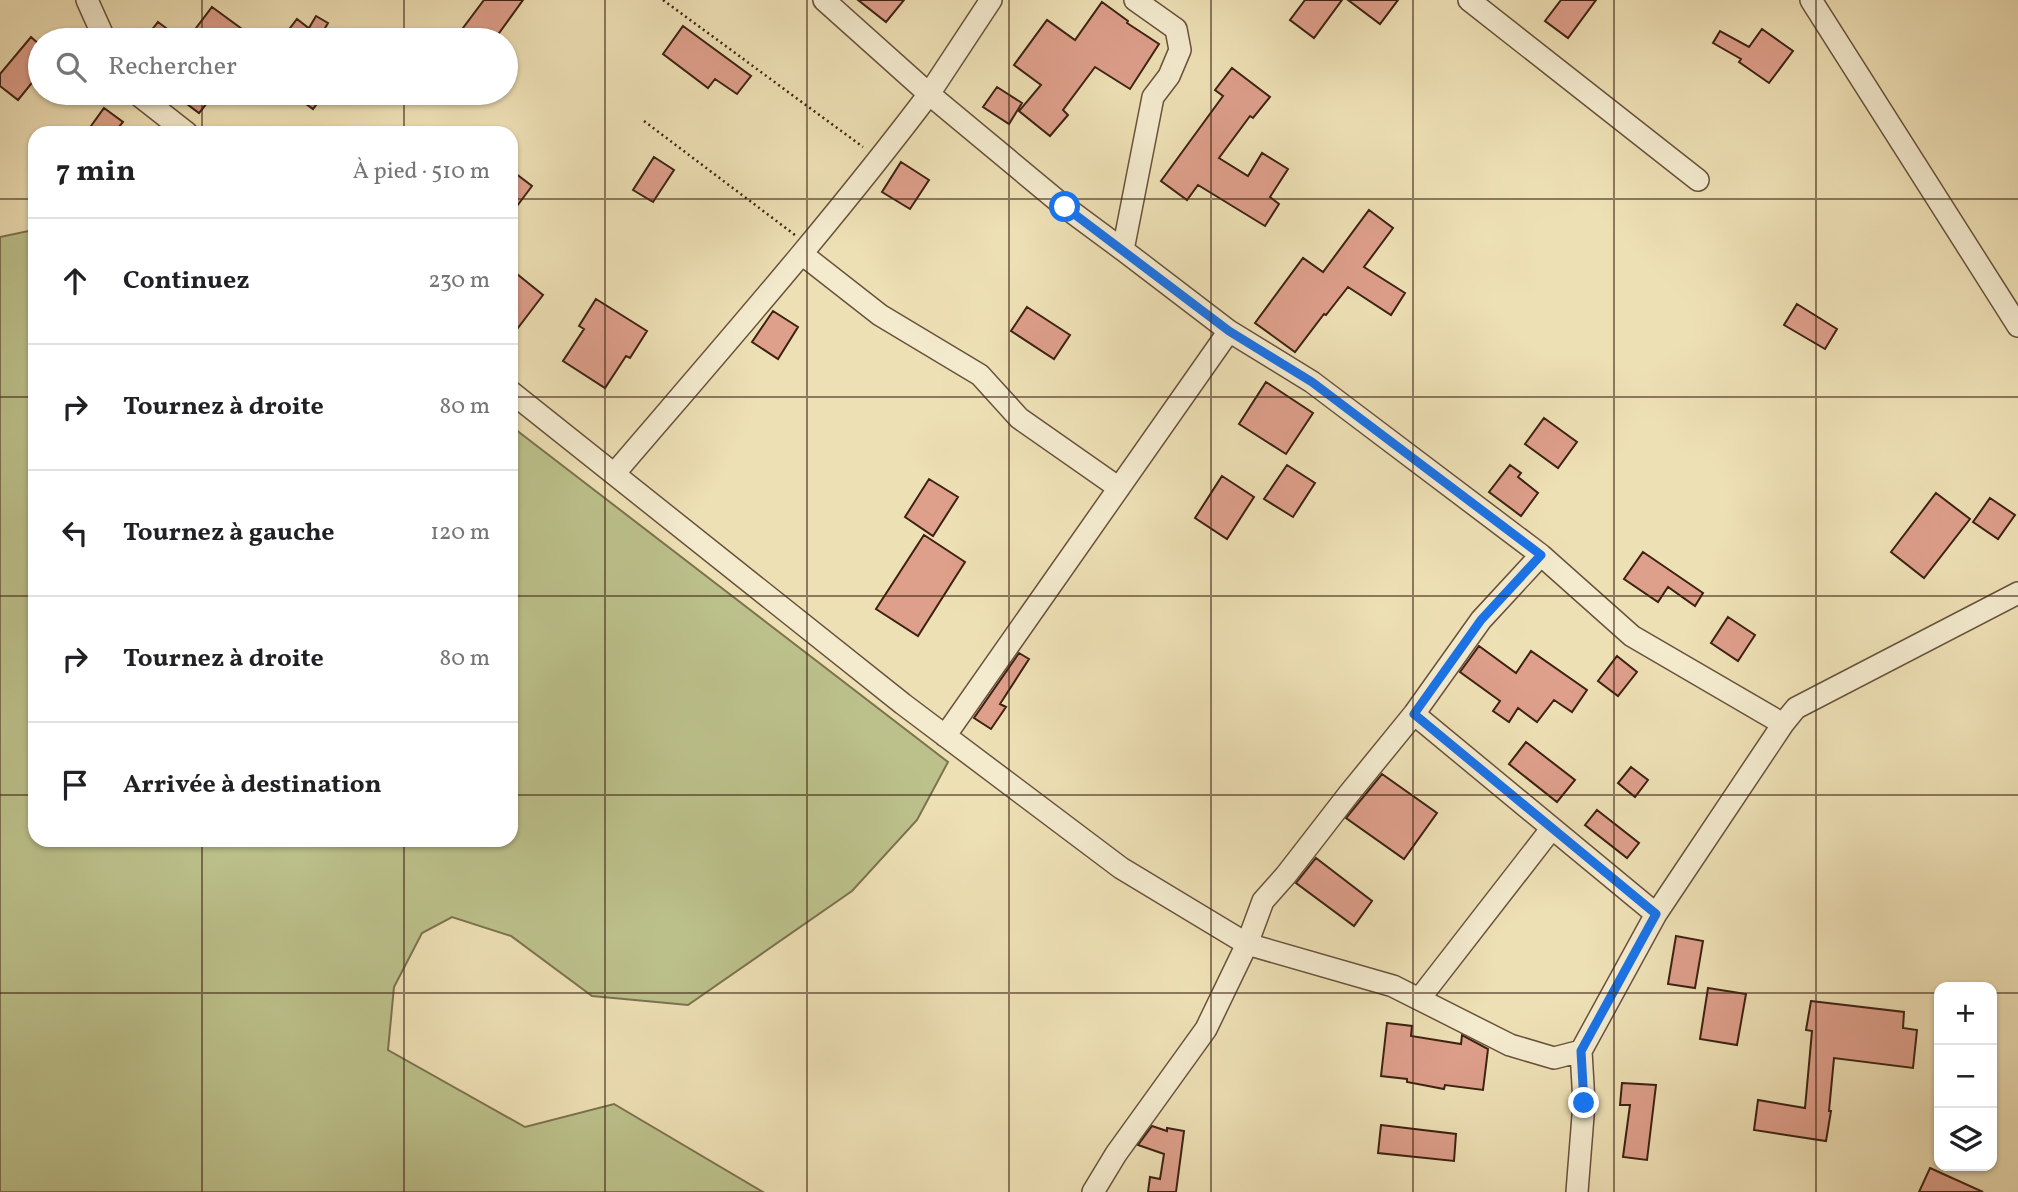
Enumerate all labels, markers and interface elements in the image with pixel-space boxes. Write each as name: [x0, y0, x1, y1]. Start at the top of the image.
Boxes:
search box: [28, 28, 518, 105]
icon: search: [52, 48, 90, 86]
text: Rechercher: [108, 49, 237, 85]
text: 7 min: [56, 151, 136, 193]
text: À pied · 510 m: [353, 156, 490, 188]
route start: [1049, 191, 1080, 222]
icon: ahead: [56, 262, 94, 300]
text: Continuez: [123, 263, 249, 299]
text: 230 m: [428, 265, 490, 297]
icon: right: [56, 388, 94, 426]
text: Tournez à droite: [123, 389, 324, 425]
text: 80 m: [440, 391, 490, 423]
icon: left: [56, 514, 94, 552]
text: Tournez à gauche: [123, 515, 335, 551]
text: 120 m: [430, 517, 490, 549]
icon: right: [56, 640, 94, 678]
text: Tournez à droite: [123, 641, 324, 677]
text: 80 m: [440, 643, 490, 675]
icon: arrive: [56, 766, 94, 804]
text: Arrivée à destination: [123, 767, 382, 803]
map controls: [1934, 982, 1997, 1171]
button: +: [1934, 982, 1997, 1045]
button: −: [1934, 1045, 1997, 1108]
route end: [1568, 1087, 1599, 1118]
button: layers: [1934, 1108, 1997, 1171]

